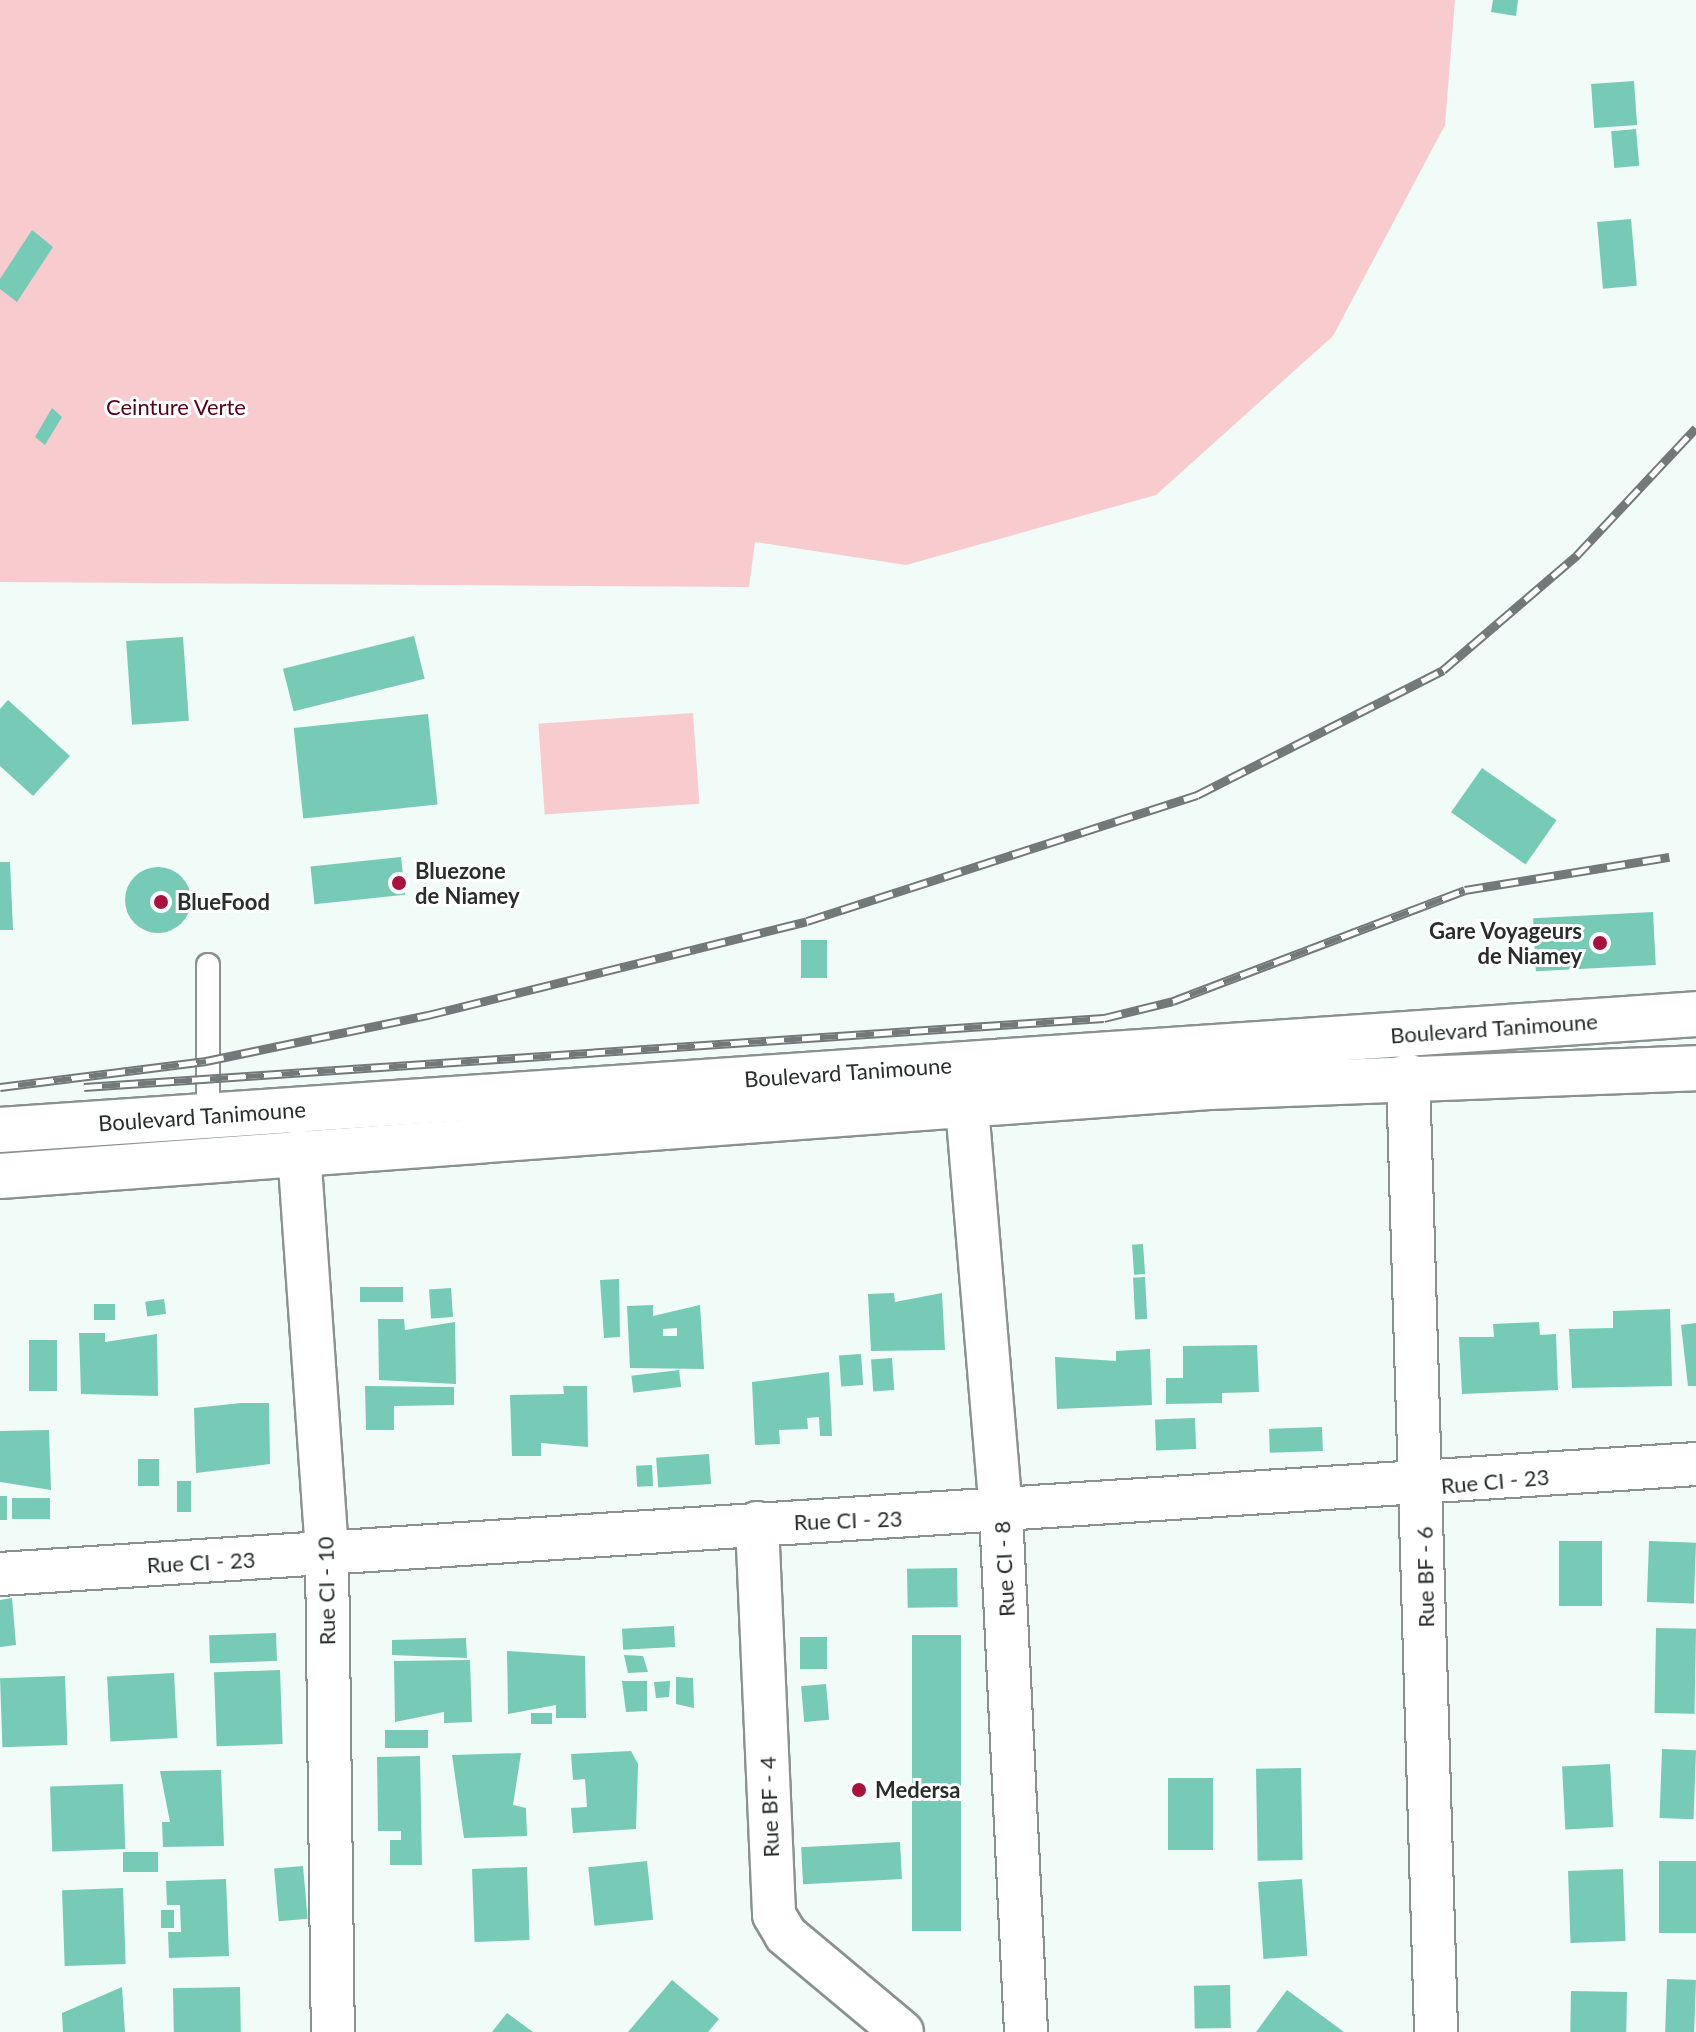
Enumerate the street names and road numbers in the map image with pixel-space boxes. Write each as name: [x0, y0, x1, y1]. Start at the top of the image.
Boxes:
street label: Boulevard Tanimoune: [1389, 1008, 1599, 1048]
street label: Boulevard Tanimoune: [743, 1052, 953, 1092]
street label: Boulevard Tanimoune: [97, 1096, 307, 1136]
street label: Rue CI - 23: [1440, 1463, 1550, 1499]
street label: Rue CI - 23: [793, 1505, 903, 1535]
street label: Rue CI - 8: [988, 1520, 1020, 1618]
street label: Rue BF - 6: [1411, 1526, 1439, 1628]
street label: Rue CI - 10: [312, 1536, 340, 1646]
street label: Rue CI - 23: [146, 1546, 256, 1578]
street label: Rue BF - 4: [754, 1756, 784, 1858]

